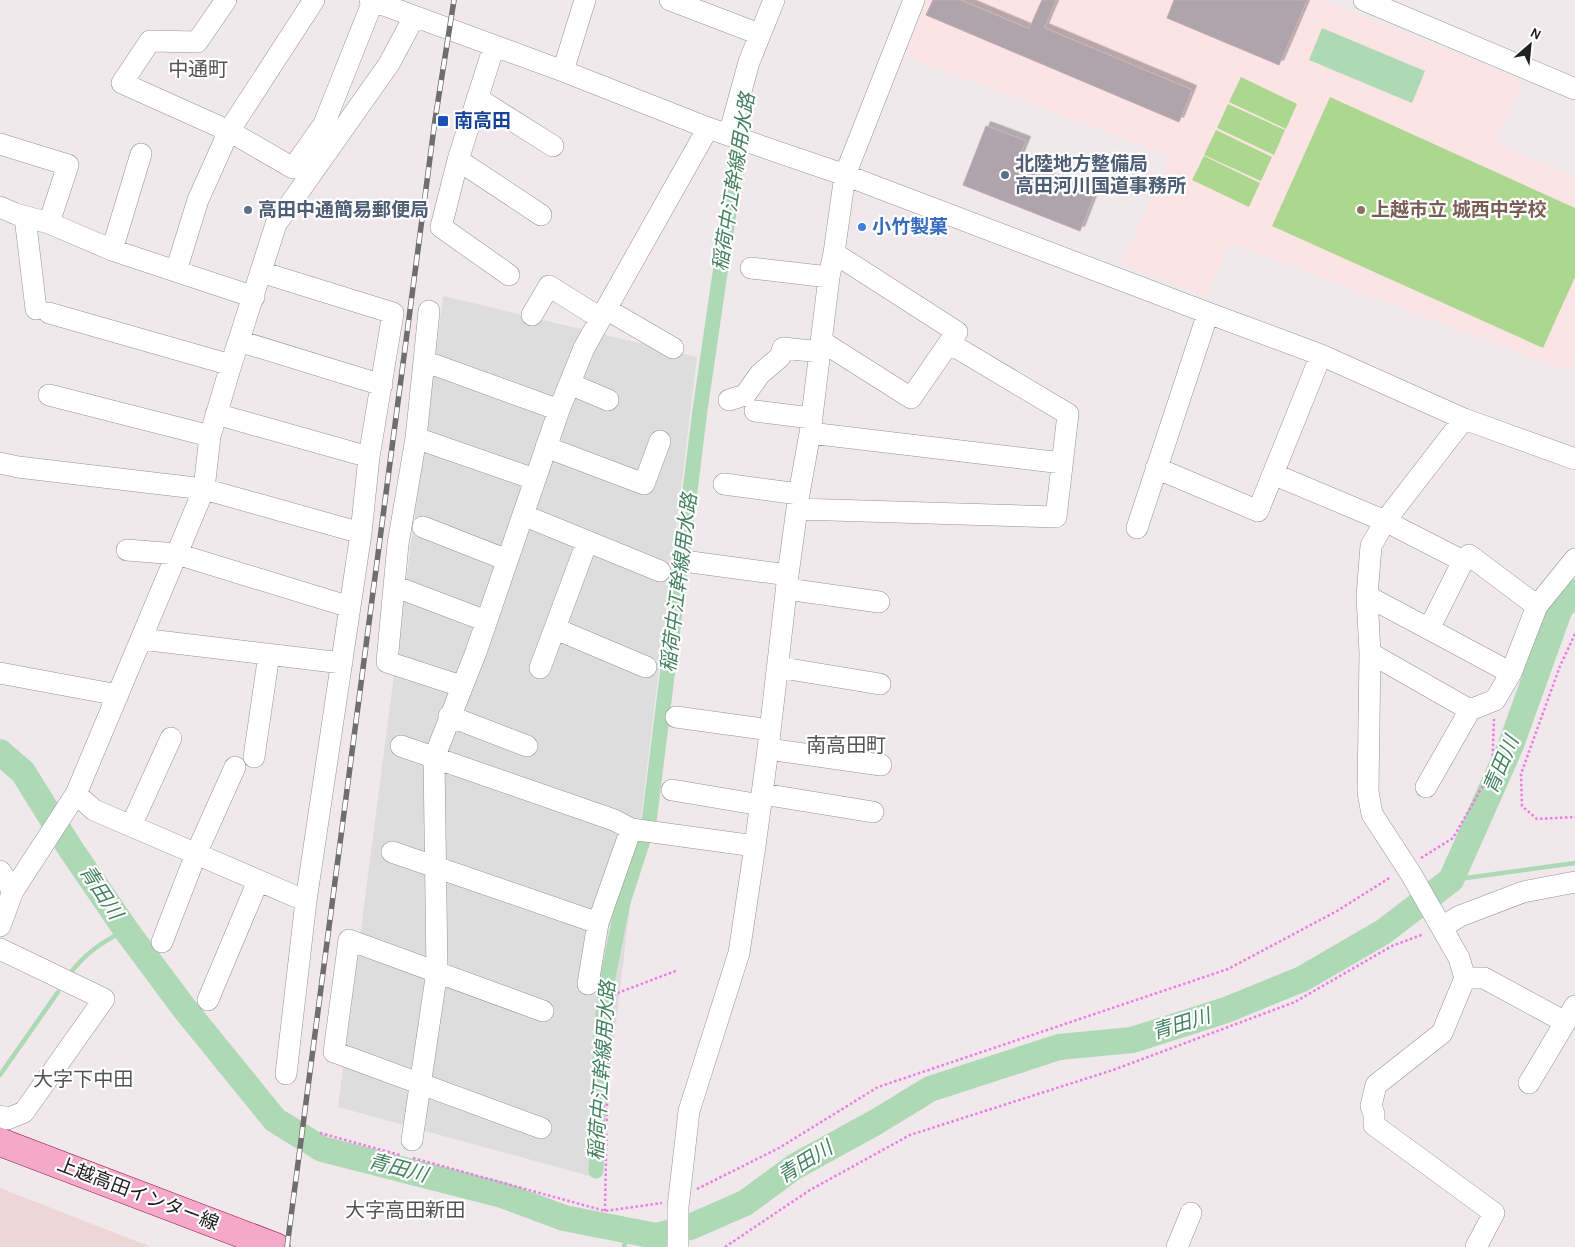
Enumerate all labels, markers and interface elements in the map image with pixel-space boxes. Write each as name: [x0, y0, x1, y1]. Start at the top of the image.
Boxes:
north arrow: [1505, 20, 1555, 70]
text: N: [1527, 24, 1544, 44]
district label: 中通町: [168, 58, 228, 81]
water label: 稲荷中江幹線用水路: [709, 89, 760, 273]
place label: 南高田: [454, 110, 511, 132]
marker: 南高田: [436, 114, 450, 128]
place label: 北陸地方整備局 高田河川国道事務所: [1015, 153, 1186, 197]
marker: 北陸地方整備局 高田河川国道事務所: [999, 169, 1011, 181]
place label: 高田中通簡易郵便局: [258, 199, 429, 221]
place label: 上越市立 城西中学校: [1371, 199, 1547, 221]
marker: 高田中通簡易郵便局: [242, 204, 254, 216]
marker: 上越市立 城西中学校: [1355, 204, 1367, 216]
place label: 小竹製菓: [872, 216, 948, 238]
marker: 小竹製菓: [856, 221, 868, 233]
water label: 稲荷中江幹線用水路: [657, 490, 702, 674]
water label: 青田川: [1479, 731, 1524, 797]
district label: 南高田町: [806, 734, 886, 757]
water label: 青田川: [75, 861, 128, 925]
water label: 稲荷中江幹線用水路: [584, 978, 620, 1162]
water label: 青田川: [1149, 1004, 1215, 1044]
district label: 大字下中田: [33, 1068, 133, 1091]
water label: 青田川: [773, 1135, 838, 1188]
water label: 青田川: [366, 1149, 432, 1187]
street label: 上越高田インター線: [54, 1153, 222, 1235]
district label: 大字高田新田: [345, 1199, 465, 1222]

